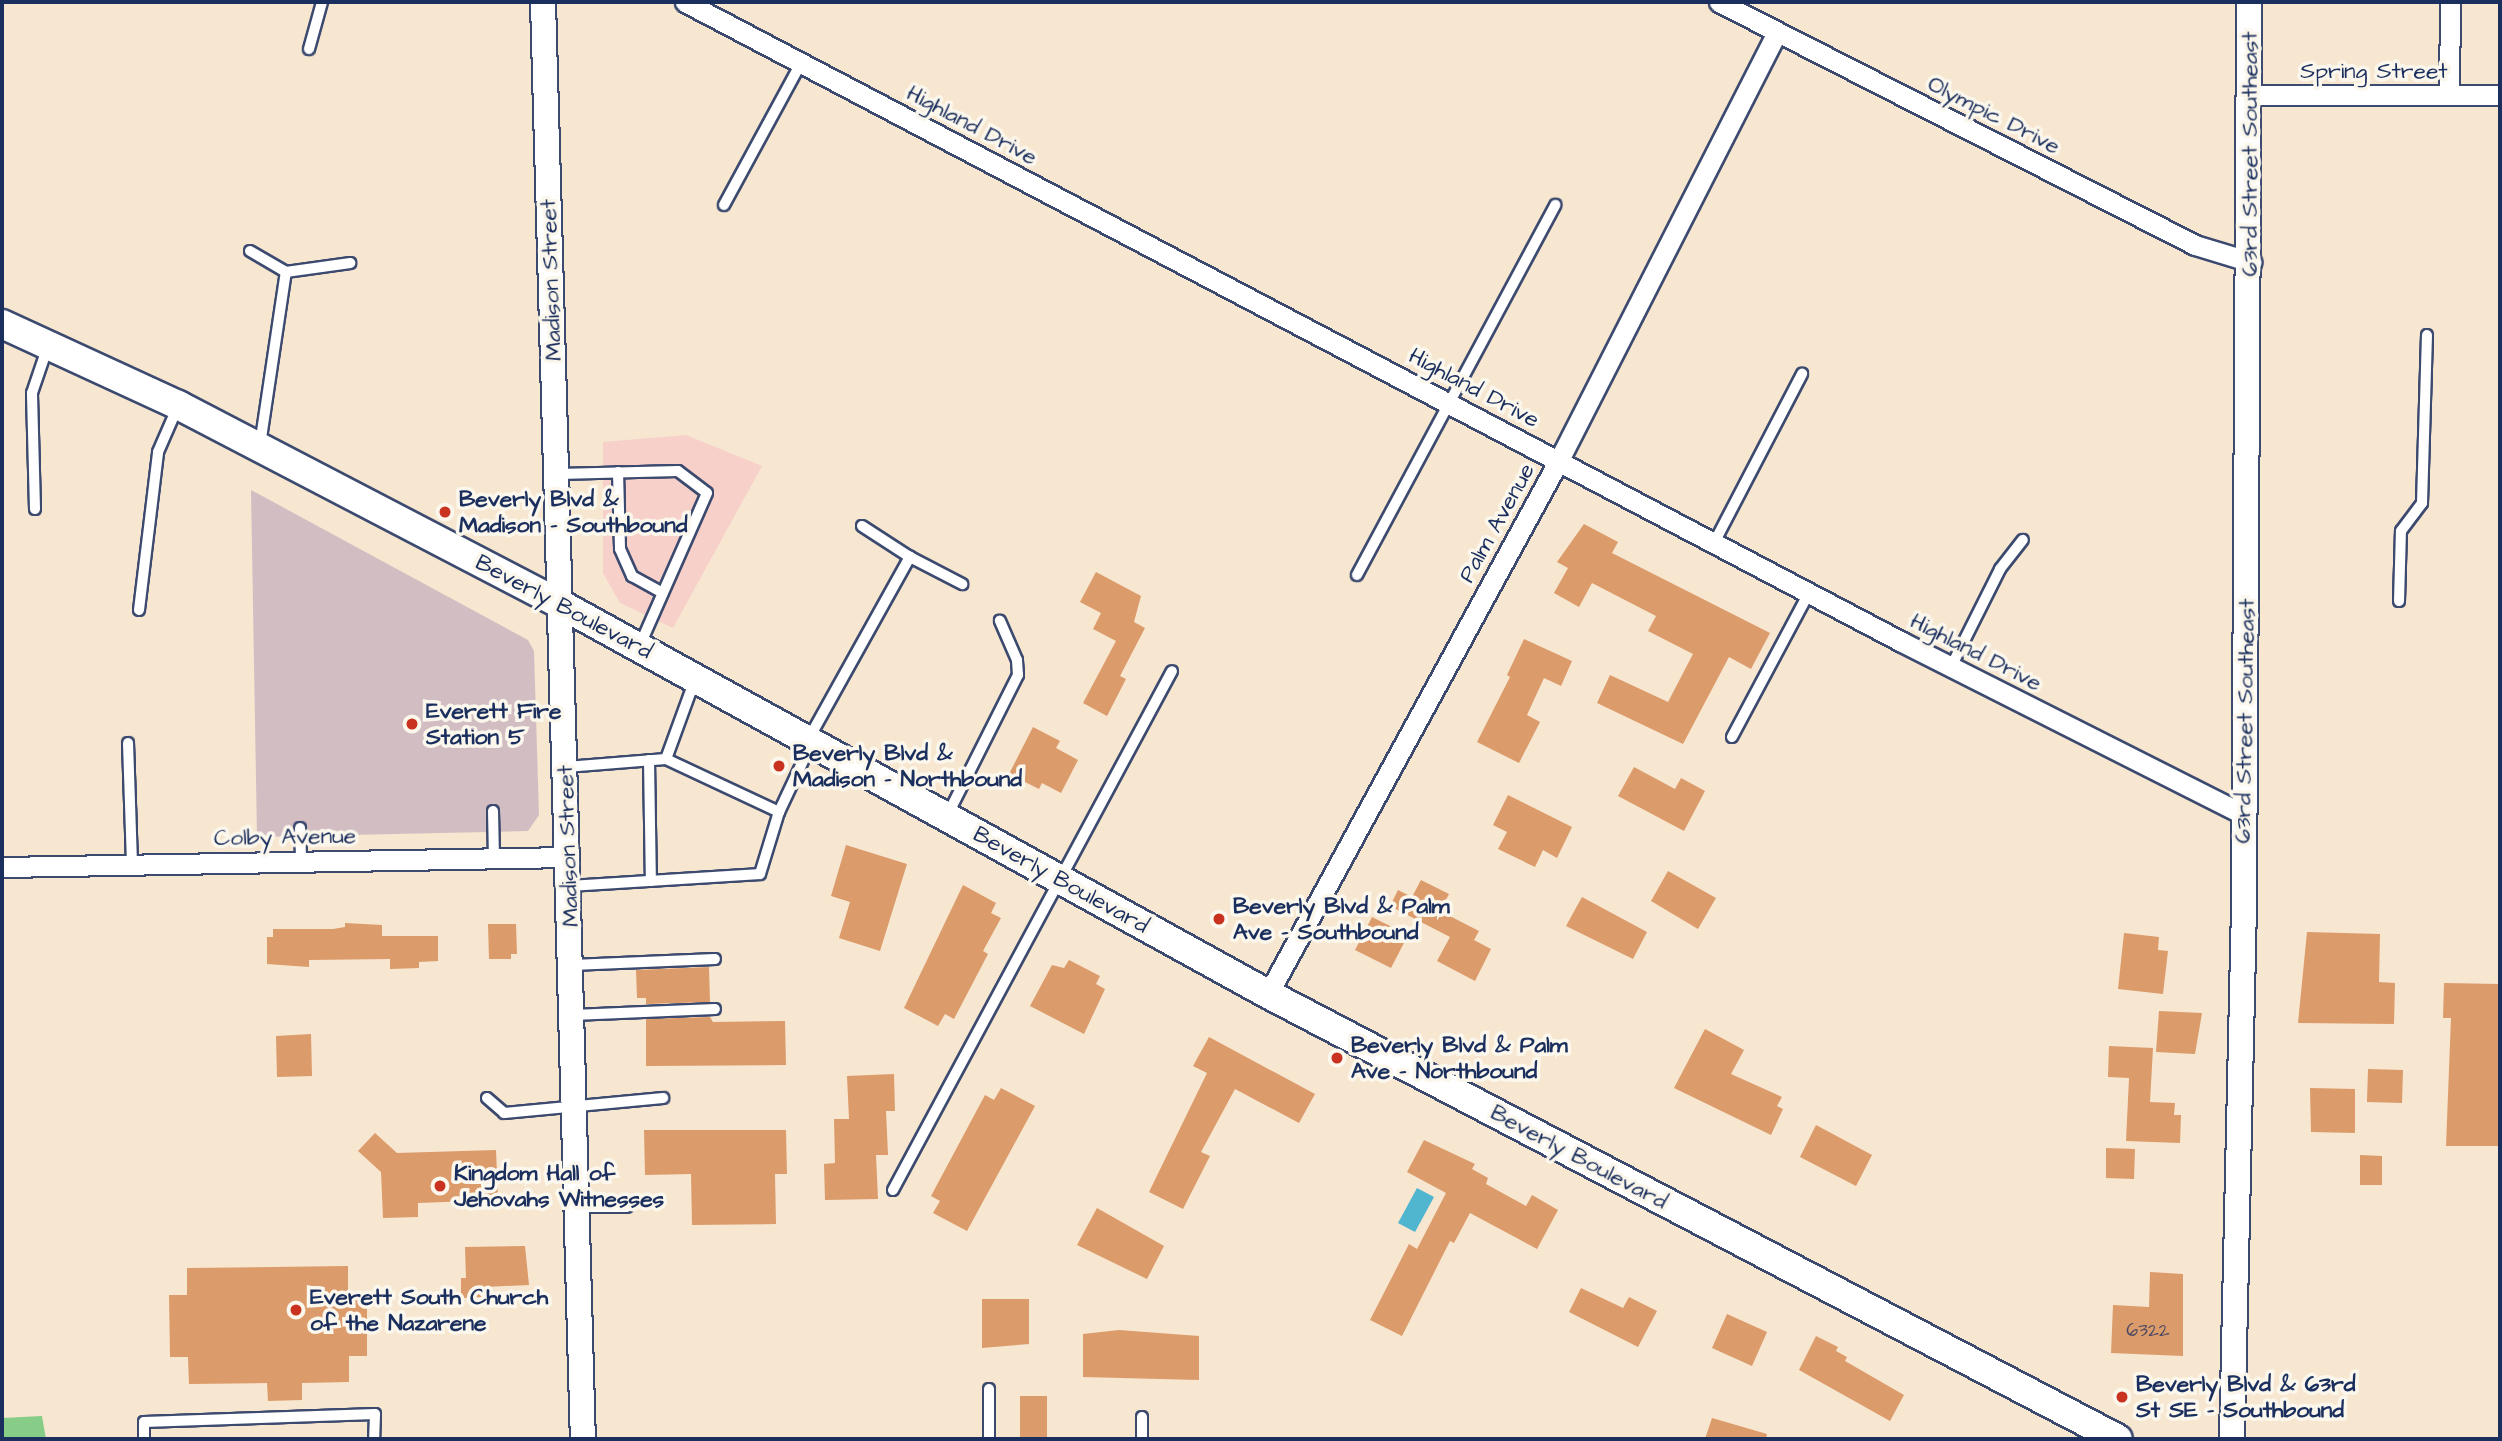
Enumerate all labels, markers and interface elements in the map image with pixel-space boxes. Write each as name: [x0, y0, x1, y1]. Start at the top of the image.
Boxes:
street label: 63rd Street Southeast: [2236, 31, 2264, 277]
street label: Spring Street: [2300, 57, 2448, 85]
street label: Olympic Drive: [1923, 70, 2065, 160]
street label: Highland Drive: [902, 79, 1042, 171]
street label: Madison Street: [534, 198, 568, 362]
street label: Highland Drive: [1404, 342, 1544, 434]
street label: Palm Avenue: [1453, 459, 1541, 587]
place label: Beverly Blvd & Madison - Southbound: [459, 485, 687, 539]
marker: Beverly Blvd & Madison - Southbound: [437, 504, 453, 520]
street label: Beverly Boulevard: [471, 549, 657, 665]
street label: 63rd Street Southeast: [2229, 598, 2261, 844]
street label: Highland Drive: [1906, 607, 2046, 697]
place label: Everett Fire Station 5: [426, 697, 561, 751]
marker: Everett Fire Station 5: [404, 716, 420, 732]
place label: Beverly Blvd & Madison - Northbound: [793, 739, 1022, 793]
marker: Beverly Blvd & Madison - Northbound: [771, 758, 787, 774]
street label: Madison Street: [551, 764, 585, 928]
street label: Beverly Boulevard: [968, 820, 1154, 940]
street label: Colby Avenue: [214, 822, 356, 852]
place label: Beverly Blvd & Palm Ave - Southbound: [1233, 892, 1450, 946]
marker: Beverly Blvd & Palm Ave - Southbound: [1211, 911, 1227, 927]
place label: Beverly Blvd & Palm Ave - Northbound: [1351, 1031, 1568, 1085]
marker: Beverly Blvd & Palm Ave - Northbound: [1329, 1050, 1345, 1066]
street label: Beverly Boulevard: [1486, 1099, 1672, 1215]
place label: Kingdom Hall of Jehovahs Witnesses: [454, 1159, 664, 1213]
marker: Kingdom Hall of Jehovahs Witnesses: [432, 1178, 448, 1194]
place label: Everett South Church of the Nazarene: [310, 1283, 548, 1337]
marker: Everett South Church of the Nazarene: [288, 1302, 304, 1318]
house number: 6322: [2126, 1320, 2170, 1342]
place label: Beverly Blvd & 63rd St SE - Southbound: [2136, 1370, 2355, 1424]
marker: Beverly Blvd & 63rd St SE - Southbound: [2114, 1389, 2130, 1405]

